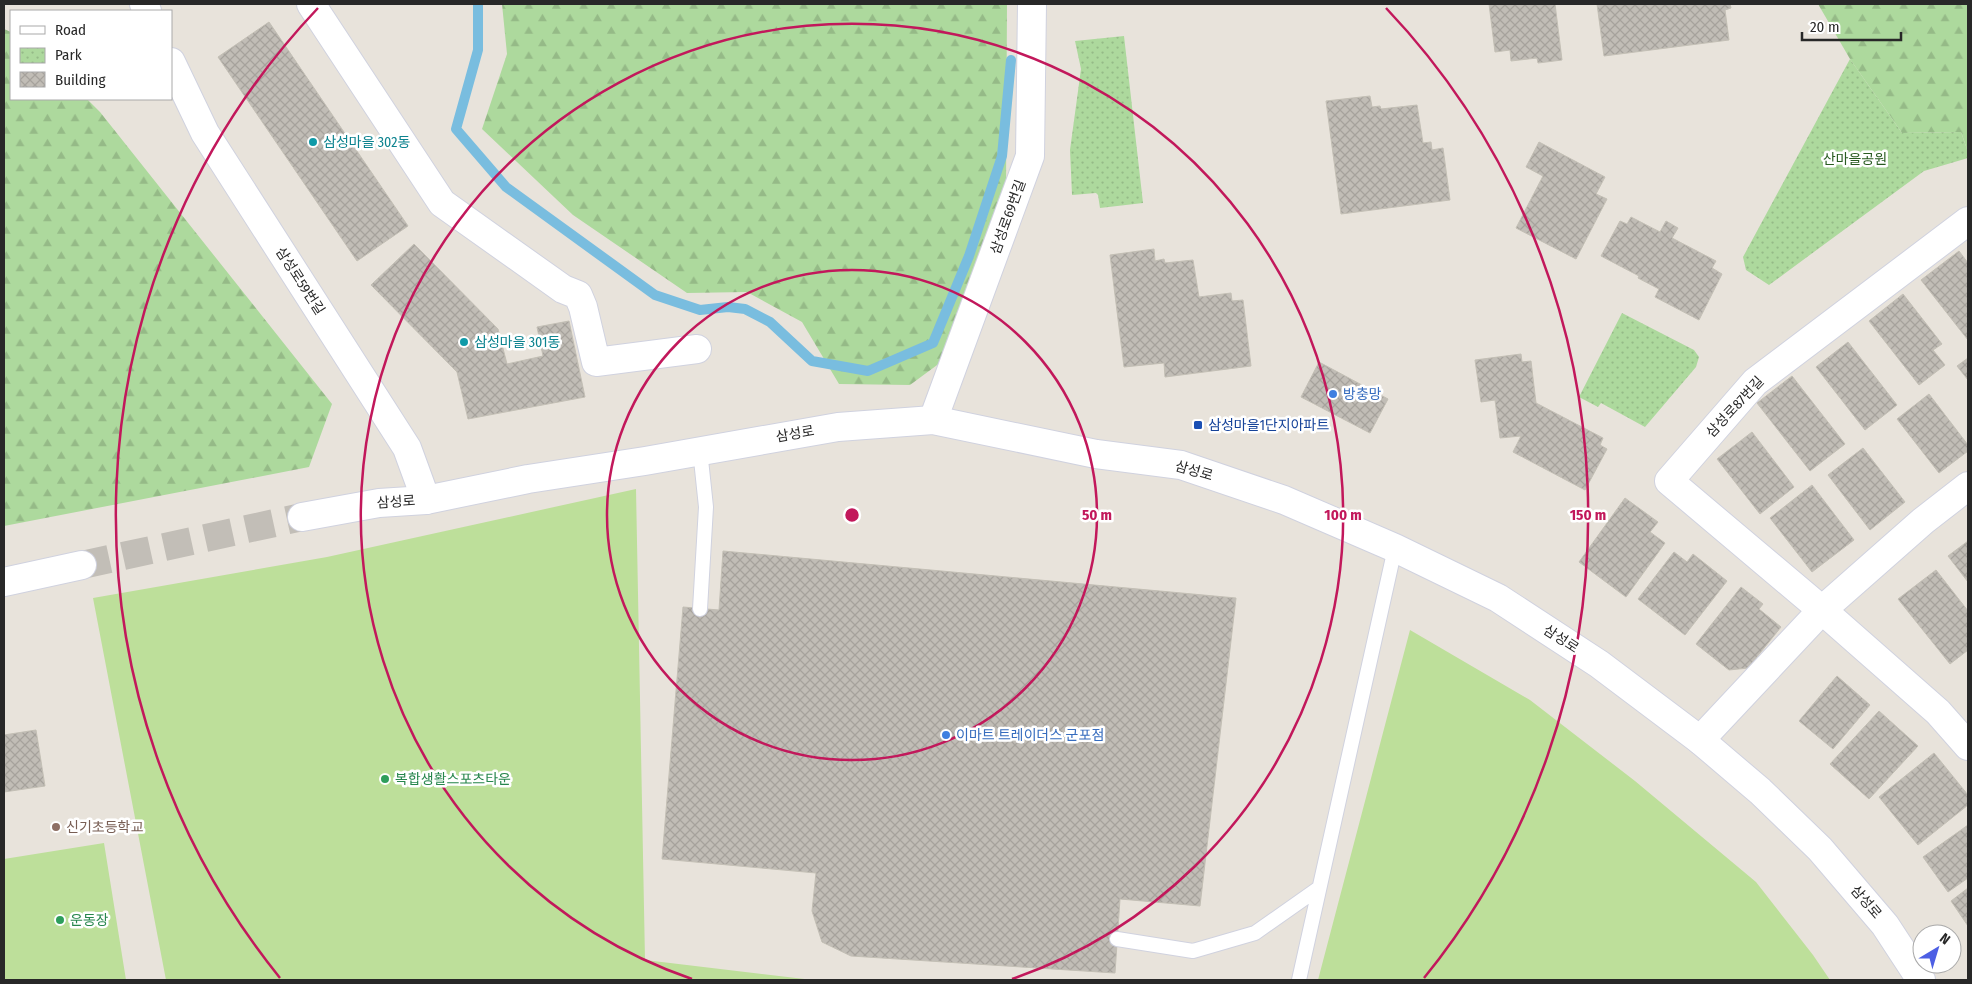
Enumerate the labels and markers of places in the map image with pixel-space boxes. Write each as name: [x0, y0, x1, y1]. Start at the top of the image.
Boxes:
place label: 삼성마을 302동: [323, 134, 410, 151]
marker: 삼성마을 302동: [307, 136, 319, 148]
place label: 삼성마을 301동: [474, 334, 561, 351]
marker: 삼성마을 301동: [458, 336, 470, 348]
place label: 방충망: [1343, 386, 1382, 403]
marker: 방충망: [1327, 388, 1339, 400]
place label: 삼성마을1단지아파트: [1208, 417, 1329, 434]
marker: 삼성마을1단지아파트: [1192, 419, 1204, 431]
centre of rings: [843, 506, 861, 524]
place label: 이마트 트레이더스 군포점: [956, 727, 1104, 744]
marker: 이마트 트레이더스 군포점: [940, 729, 952, 741]
place label: 복합생활스포츠타운: [395, 771, 511, 788]
marker: 복합생활스포츠타운: [379, 773, 391, 785]
place label: 신기초등학교: [66, 819, 143, 836]
marker: 신기초등학교: [50, 821, 62, 833]
place label: 운동장: [70, 912, 109, 929]
marker: 운동장: [54, 914, 66, 926]

